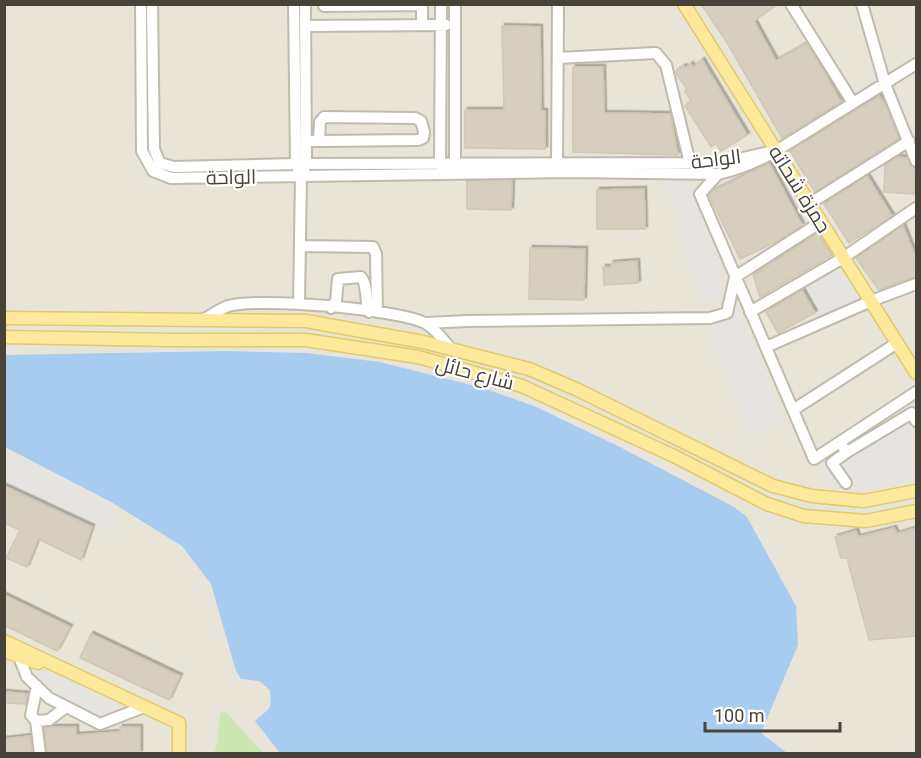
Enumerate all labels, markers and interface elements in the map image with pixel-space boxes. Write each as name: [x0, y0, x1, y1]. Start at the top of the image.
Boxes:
street label: حمزة شحاته: [764, 141, 836, 237]
street label: الواحة: [689, 144, 743, 174]
street label: الواحة: [206, 165, 256, 189]
street label: شارع حائل: [433, 351, 517, 397]
scale bar: [705, 695, 840, 733]
text: 100 m: [714, 705, 765, 726]

